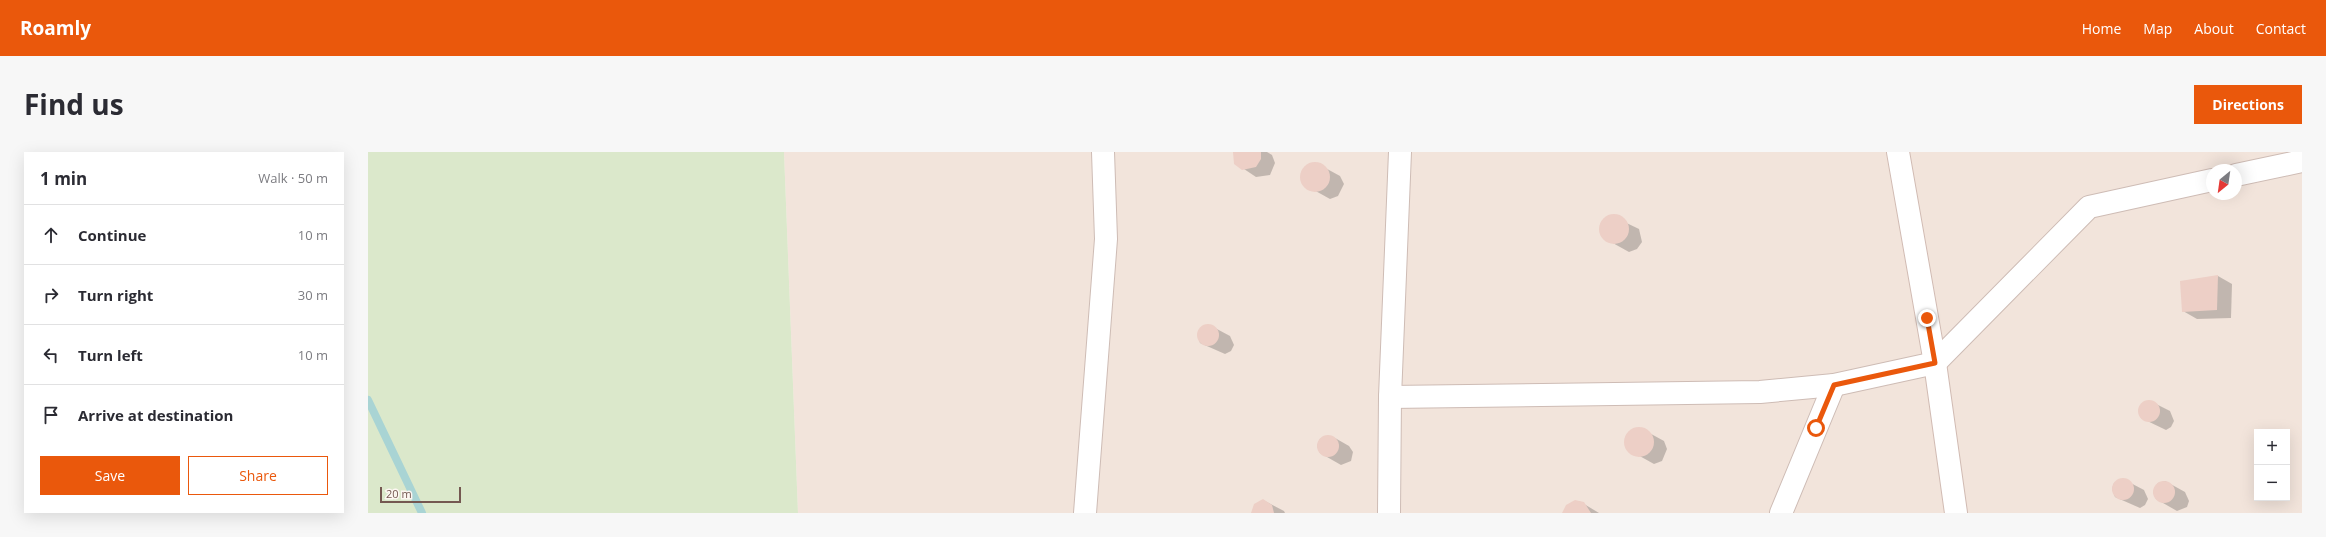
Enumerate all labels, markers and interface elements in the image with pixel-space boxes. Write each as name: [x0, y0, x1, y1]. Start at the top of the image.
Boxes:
text: Roamly: [20, 15, 91, 41]
text: Home: [2082, 19, 2121, 38]
text: Map: [2143, 19, 2172, 38]
text: About: [2194, 19, 2234, 38]
text: Contact: [2256, 19, 2306, 38]
text: Find us: [24, 85, 124, 123]
button: Directions: [2194, 85, 2302, 124]
north arrow: [2206, 164, 2242, 200]
text: 1 min: [40, 167, 87, 190]
text: Walk · 50 m: [258, 169, 328, 187]
icon: ahead: [40, 224, 62, 246]
text: Continue: [78, 225, 146, 245]
text: 10 m: [298, 226, 328, 244]
icon: right: [40, 284, 62, 306]
text: Turn right: [78, 285, 153, 305]
text: 30 m: [298, 286, 328, 304]
route end: [1918, 309, 1936, 327]
icon: left: [40, 344, 62, 366]
text: Turn left: [78, 345, 143, 365]
text: 10 m: [298, 346, 328, 364]
icon: arrive: [40, 404, 62, 426]
text: Arrive at destination: [78, 405, 233, 425]
route start: [1807, 419, 1825, 437]
map controls: [2254, 429, 2290, 501]
button: +: [2254, 429, 2290, 465]
button: Save: [40, 456, 180, 495]
button: Share: [188, 456, 328, 495]
button: −: [2254, 465, 2290, 501]
scale bar: [380, 485, 461, 504]
text: 20 m: [386, 486, 412, 501]

